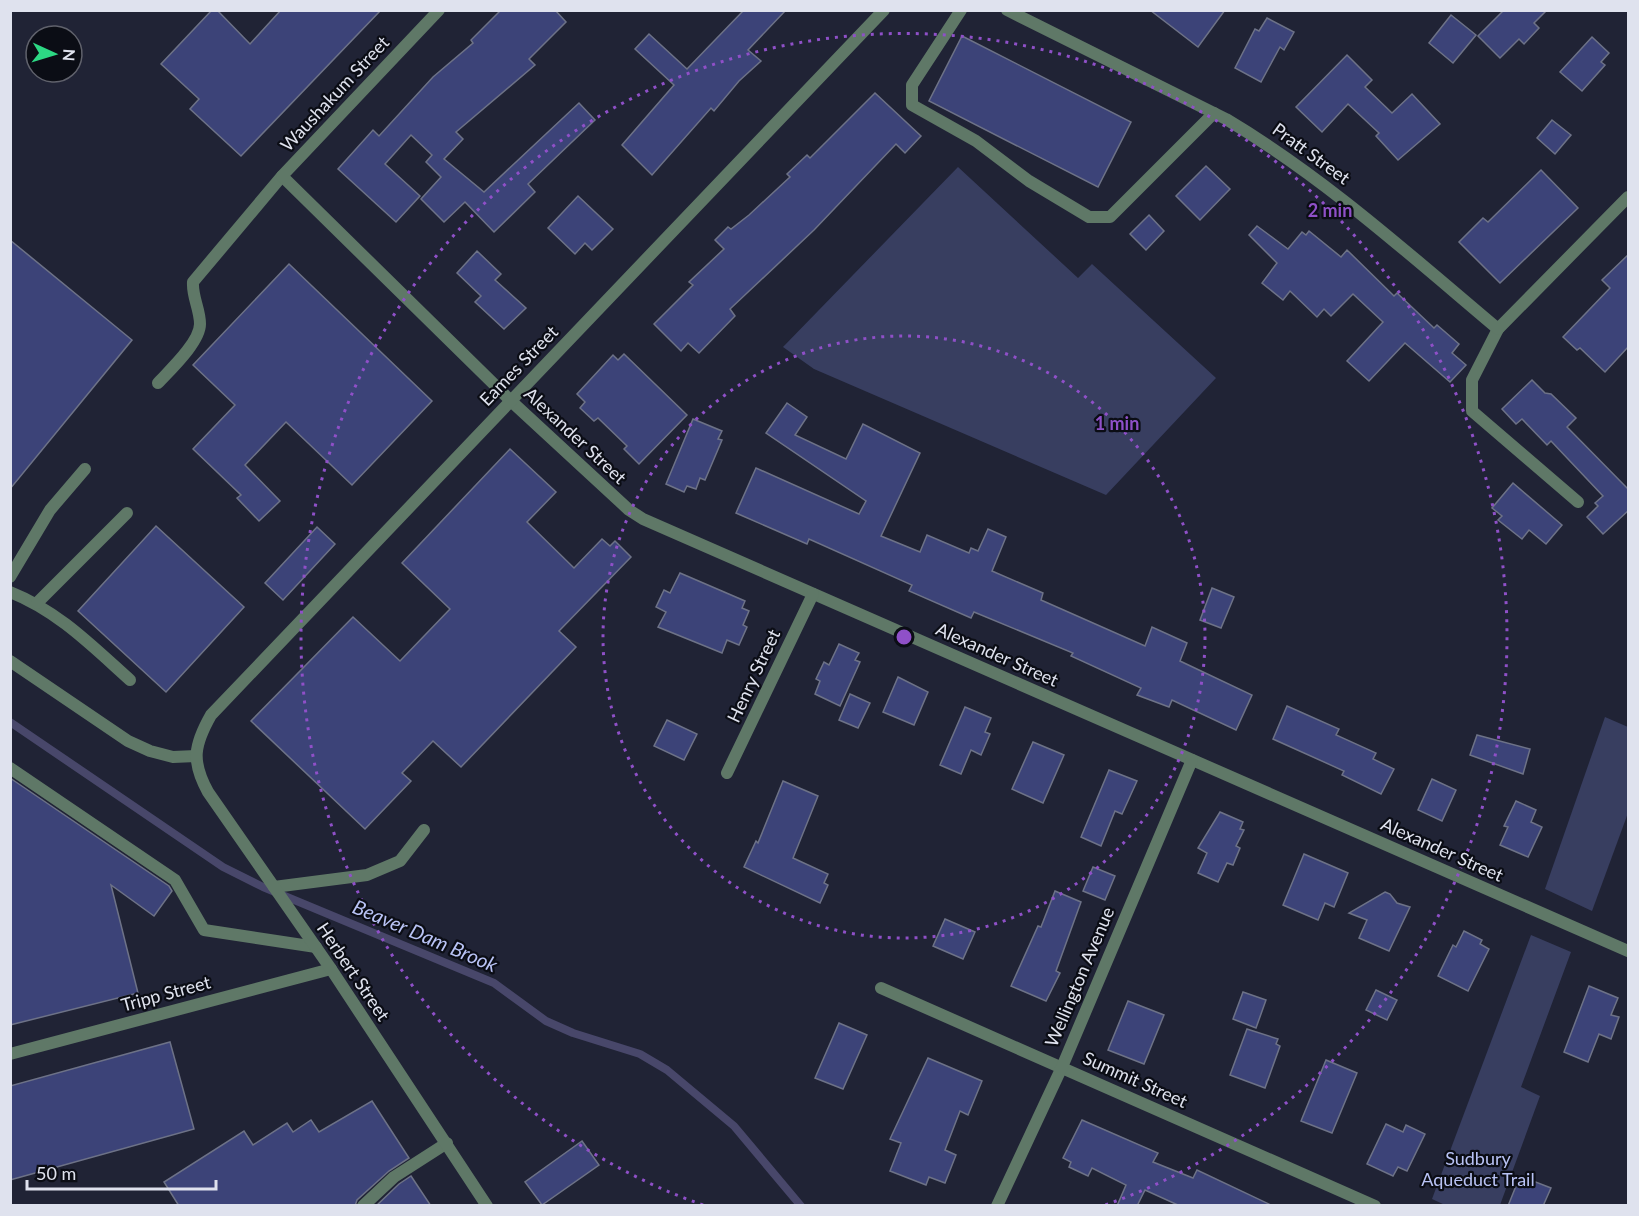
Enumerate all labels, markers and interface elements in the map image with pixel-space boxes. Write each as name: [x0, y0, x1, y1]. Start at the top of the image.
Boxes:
north arrow: [24, 24, 84, 84]
street label: Waushakum Street: [275, 31, 394, 155]
text: N: [60, 48, 79, 62]
street label: Pratt Street: [1269, 118, 1355, 189]
text: 2 min: [1308, 199, 1352, 221]
street label: Eames Street: [474, 320, 562, 410]
street label: Alexander Street: [520, 382, 632, 489]
text: 1 min: [1095, 412, 1139, 434]
street label: Alexander Street: [933, 617, 1062, 691]
street label: Henry Street: [722, 625, 785, 726]
centre of rings: [894, 627, 914, 647]
street label: Alexander Street: [1378, 812, 1507, 886]
water label: Beaver Dam Brook: [349, 894, 502, 977]
street label: Wellington Avenue: [1040, 903, 1118, 1050]
street label: Herbert Street: [313, 918, 395, 1025]
street label: Tripp Street: [119, 970, 213, 1016]
street label: Summit Street: [1080, 1046, 1192, 1112]
park label: Sudbury Aqueduct Trail: [1421, 1147, 1535, 1190]
scale bar: [27, 1153, 216, 1191]
text: 50 m: [36, 1162, 76, 1184]

